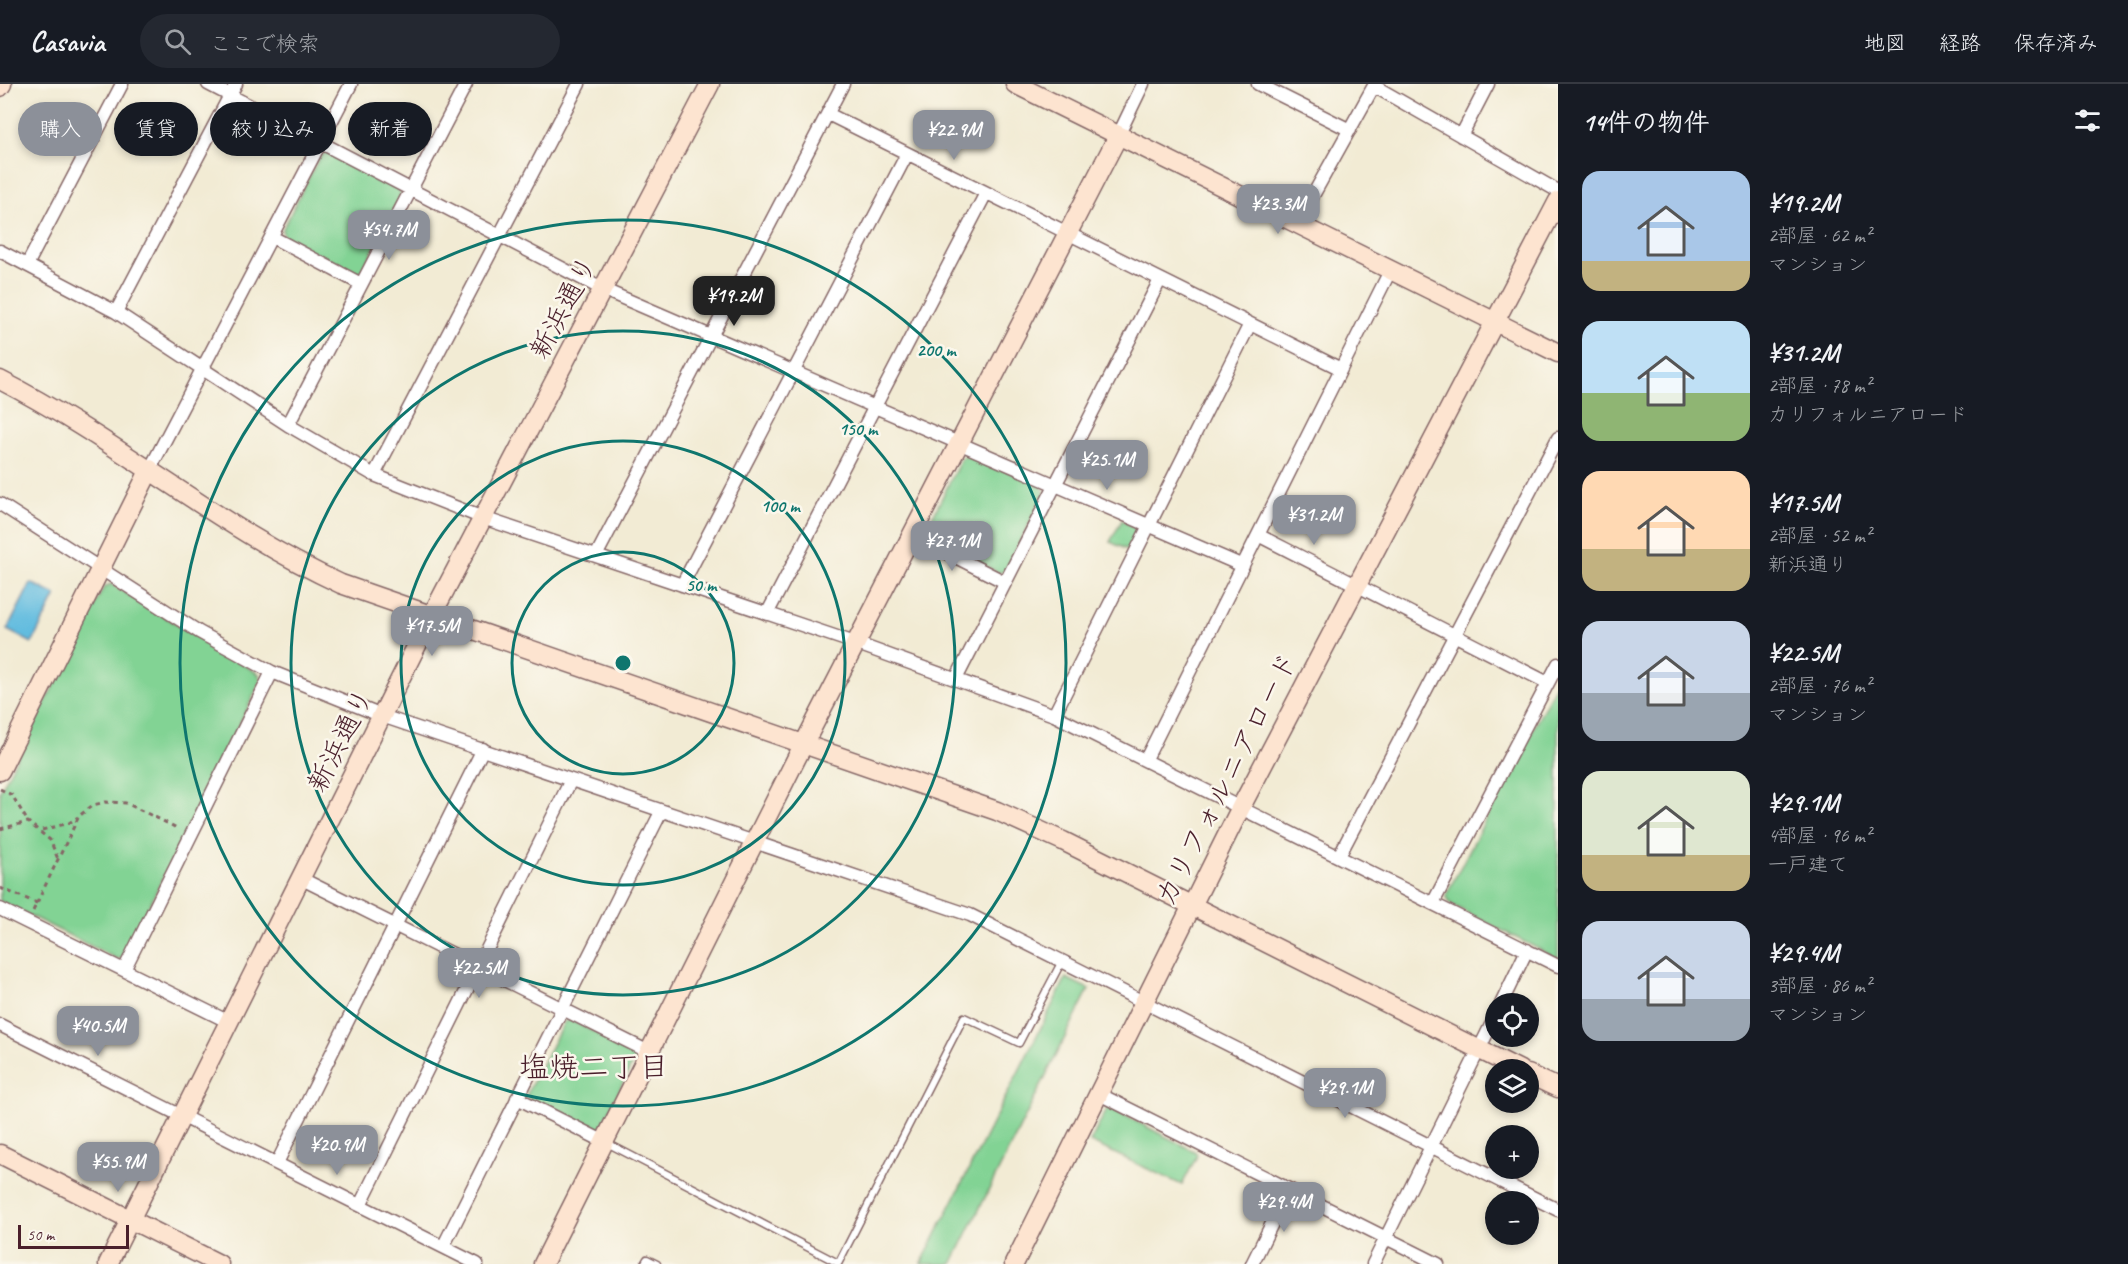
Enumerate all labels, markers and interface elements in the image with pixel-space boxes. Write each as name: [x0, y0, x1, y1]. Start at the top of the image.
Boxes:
search box: [140, 14, 560, 68]
text: Casavia: [30, 24, 104, 59]
icon: search: [161, 25, 194, 58]
text: ここで検索: [209, 30, 319, 58]
text: 地図: [1864, 30, 1906, 56]
text: 経路: [1939, 30, 1981, 56]
text: 保存済み: [2014, 30, 2098, 56]
chip: 購入: [18, 102, 102, 156]
chip: 賃貸: [114, 102, 198, 156]
chip: 絞り込み: [210, 102, 336, 156]
chip: 新着: [348, 102, 432, 156]
icon: filters: [2071, 104, 2104, 137]
text: 14件の物件: [1582, 106, 1709, 139]
pin: ¥22.9M: [905, 110, 1003, 161]
text: ¥22.9M: [927, 117, 981, 142]
pin: ¥23.3M: [1229, 184, 1327, 235]
text: ¥19.2M: [1768, 186, 1839, 219]
text: ¥23.3M: [1251, 191, 1305, 216]
icon: home: [1630, 195, 1702, 267]
pin: ¥54.7M: [340, 210, 438, 261]
text: ¥54.7M: [362, 217, 416, 242]
text: 2部屋 · 62 m²: [1768, 223, 1871, 248]
street label: 新浜通り: [521, 249, 605, 365]
text: マンション: [1768, 252, 1867, 277]
pin: ¥19.2M: [685, 276, 783, 327]
text: ¥19.2M: [707, 283, 761, 308]
text: ¥31.2M: [1768, 336, 1839, 369]
text: 200 m: [917, 339, 957, 361]
icon: home: [1630, 345, 1702, 417]
text: 2部屋 · 78 m²: [1768, 373, 1871, 398]
text: カリフォルニアロード: [1768, 402, 1968, 427]
text: 150 m: [839, 418, 879, 440]
pin: ¥25.1M: [1058, 440, 1156, 491]
text: ¥25.1M: [1080, 447, 1134, 472]
text: ¥17.5M: [1768, 486, 1838, 519]
text: 100 m: [761, 495, 801, 517]
pin: ¥31.2M: [1265, 495, 1363, 546]
icon: home: [1630, 495, 1702, 567]
text: ¥31.2M: [1287, 502, 1341, 527]
pin: ¥27.1M: [903, 521, 1001, 572]
text: 2部屋 · 52 m²: [1768, 523, 1871, 548]
text: ¥27.1M: [925, 528, 979, 553]
text: 新浜通り: [1768, 552, 1848, 577]
text: 50 m: [686, 574, 718, 596]
pin: ¥17.5M: [383, 606, 481, 657]
text: ¥17.5M: [405, 613, 459, 638]
text: ¥22.5M: [1768, 636, 1839, 669]
icon: home: [1630, 645, 1702, 717]
street label: カリフォルニアロード: [1147, 646, 1305, 912]
centre of rings: [613, 653, 633, 673]
text: 2部屋 · 76 m²: [1768, 673, 1871, 698]
street label: 新浜通り: [299, 682, 381, 798]
text: マンション: [1768, 702, 1867, 727]
text: ¥29.1M: [1768, 786, 1839, 819]
icon: home: [1630, 795, 1702, 867]
text: 4部屋 · 96 m²: [1768, 823, 1871, 848]
text: 一戸建て: [1768, 852, 1848, 877]
text: ¥29.4M: [1768, 936, 1839, 969]
icon: home: [1630, 945, 1702, 1017]
pin: ¥22.5M: [430, 948, 528, 999]
text: ¥22.5M: [452, 955, 506, 980]
text: 3部屋 · 86 m²: [1768, 973, 1871, 998]
map controls: [1485, 993, 1539, 1245]
button: locate: [1485, 993, 1539, 1047]
text: マンション: [1768, 1002, 1867, 1027]
pin: ¥40.5M: [49, 1006, 147, 1057]
text: ¥40.5M: [71, 1013, 125, 1038]
district label: 塩焼二丁目: [519, 1048, 669, 1086]
button: layers: [1485, 1059, 1539, 1113]
pin: ¥29.1M: [1296, 1068, 1394, 1119]
text: ¥29.1M: [1318, 1075, 1372, 1100]
pin: ¥20.9M: [288, 1125, 386, 1176]
button: +: [1485, 1125, 1539, 1179]
text: ¥20.9M: [310, 1132, 364, 1157]
pin: ¥55.9M: [69, 1142, 167, 1193]
text: ¥55.9M: [91, 1149, 145, 1174]
pin: ¥29.4M: [1235, 1182, 1333, 1233]
text: ¥29.4M: [1257, 1189, 1311, 1214]
button: −: [1485, 1191, 1539, 1245]
scale bar: [18, 1222, 129, 1250]
text: 50 m: [27, 1225, 54, 1245]

